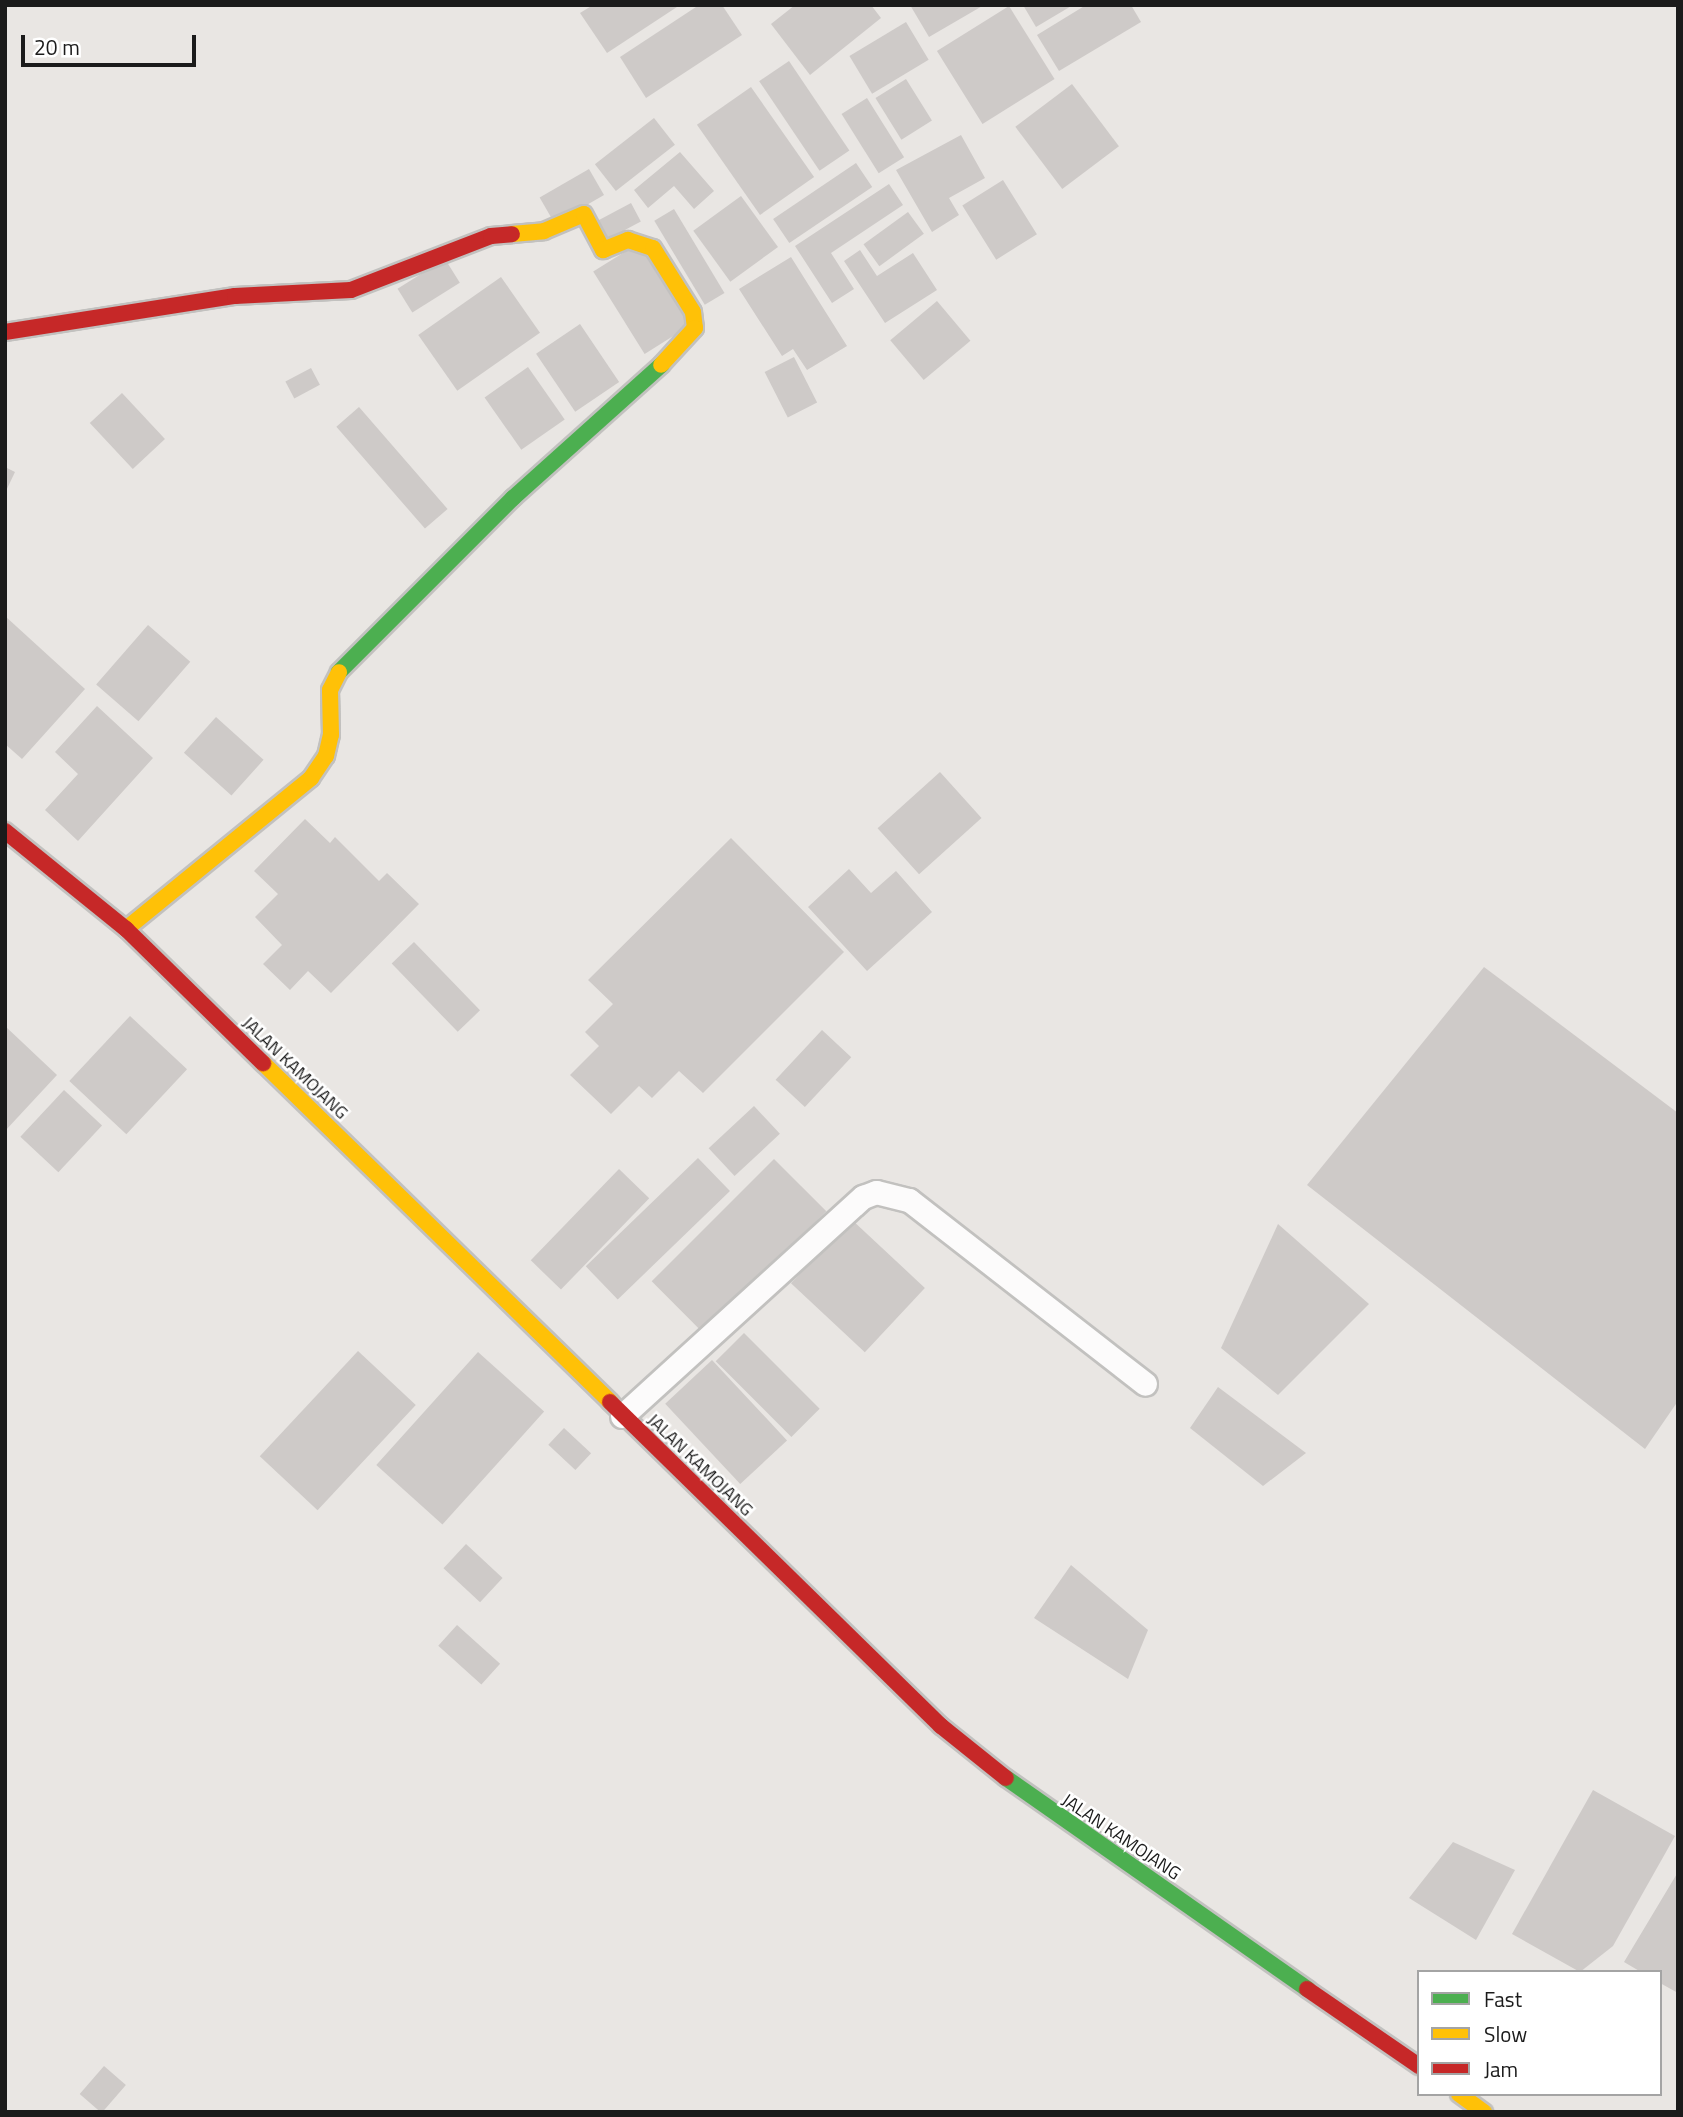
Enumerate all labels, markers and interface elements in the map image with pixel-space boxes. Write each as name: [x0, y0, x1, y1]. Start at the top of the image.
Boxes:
scale bar: [24, 21, 200, 65]
text: 20 m: [34, 31, 80, 63]
street label: JALAN KAMOJANG: [238, 1012, 352, 1124]
street label: JALAN KAMOJANG: [643, 1409, 757, 1521]
street label: JALAN KAMOJANG: [1058, 1789, 1184, 1885]
legend: [1417, 1970, 1662, 2096]
text: Fast: [1484, 1983, 1522, 2015]
text: Slow: [1484, 2018, 1527, 2050]
text: Jam: [1484, 2053, 1518, 2085]

